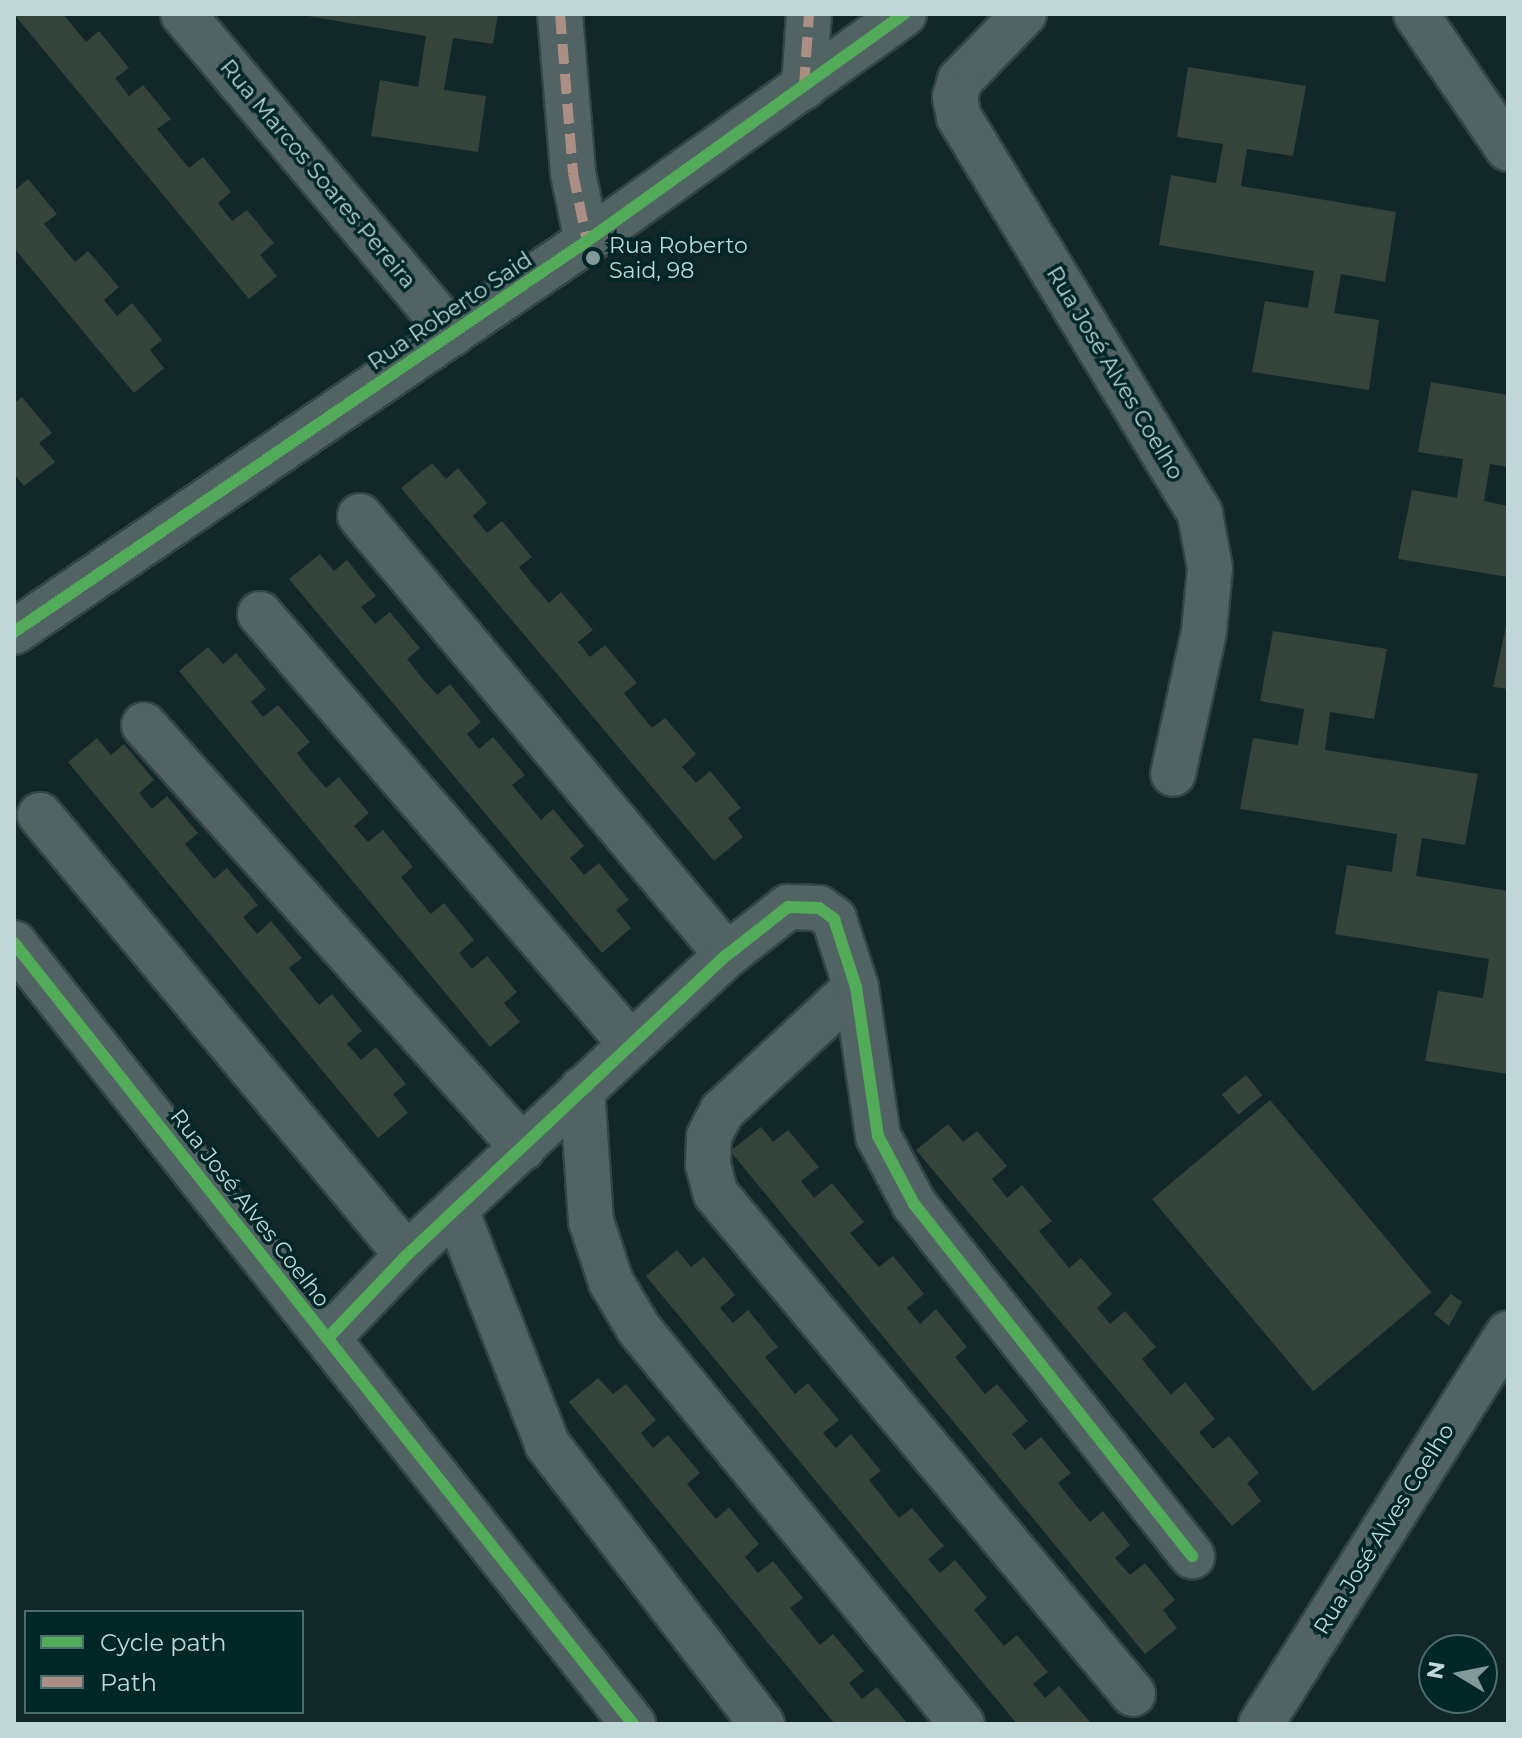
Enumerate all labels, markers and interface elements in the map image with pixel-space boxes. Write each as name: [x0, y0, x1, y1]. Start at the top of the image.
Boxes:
street label: Rua Marcos Soares Pereira: [215, 54, 421, 294]
place label: Rua Roberto Said, 98: [609, 232, 748, 284]
street label: Rua Roberto Said: [363, 246, 537, 376]
marker: Rua Roberto Said, 98: [584, 249, 602, 267]
street label: Rua José Alves Coelho: [1041, 262, 1189, 484]
street label: Rua José Alves Coelho: [165, 1104, 335, 1312]
street label: Rua José Alves Coelho: [1308, 1419, 1460, 1639]
legend: [24, 1610, 304, 1714]
text: Cycle path: [100, 1628, 227, 1657]
north arrow: [1418, 1634, 1498, 1714]
text: N: [1421, 1659, 1451, 1681]
text: Path: [100, 1668, 157, 1697]

